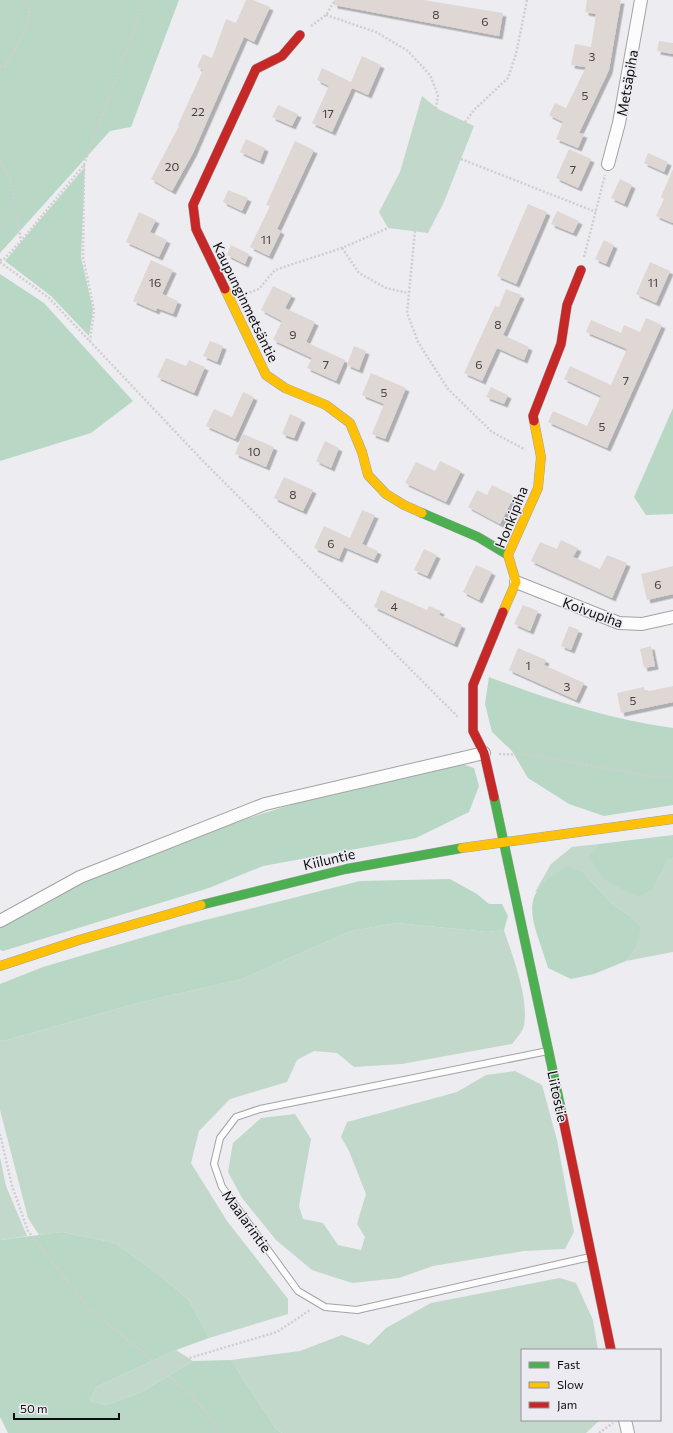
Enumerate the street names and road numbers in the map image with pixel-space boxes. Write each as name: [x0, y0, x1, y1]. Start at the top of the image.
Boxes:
street label: Metsäpiha: [613, 48, 641, 118]
street label: Kaupunginmetsäntie: [210, 239, 282, 365]
street label: Honkipiha: [491, 484, 531, 550]
street label: Koivupiha: [560, 593, 626, 631]
street label: Kiiluntie: [301, 845, 357, 873]
street label: Liitostie: [544, 1069, 572, 1123]
street label: Maalarintie: [219, 1187, 275, 1255]

